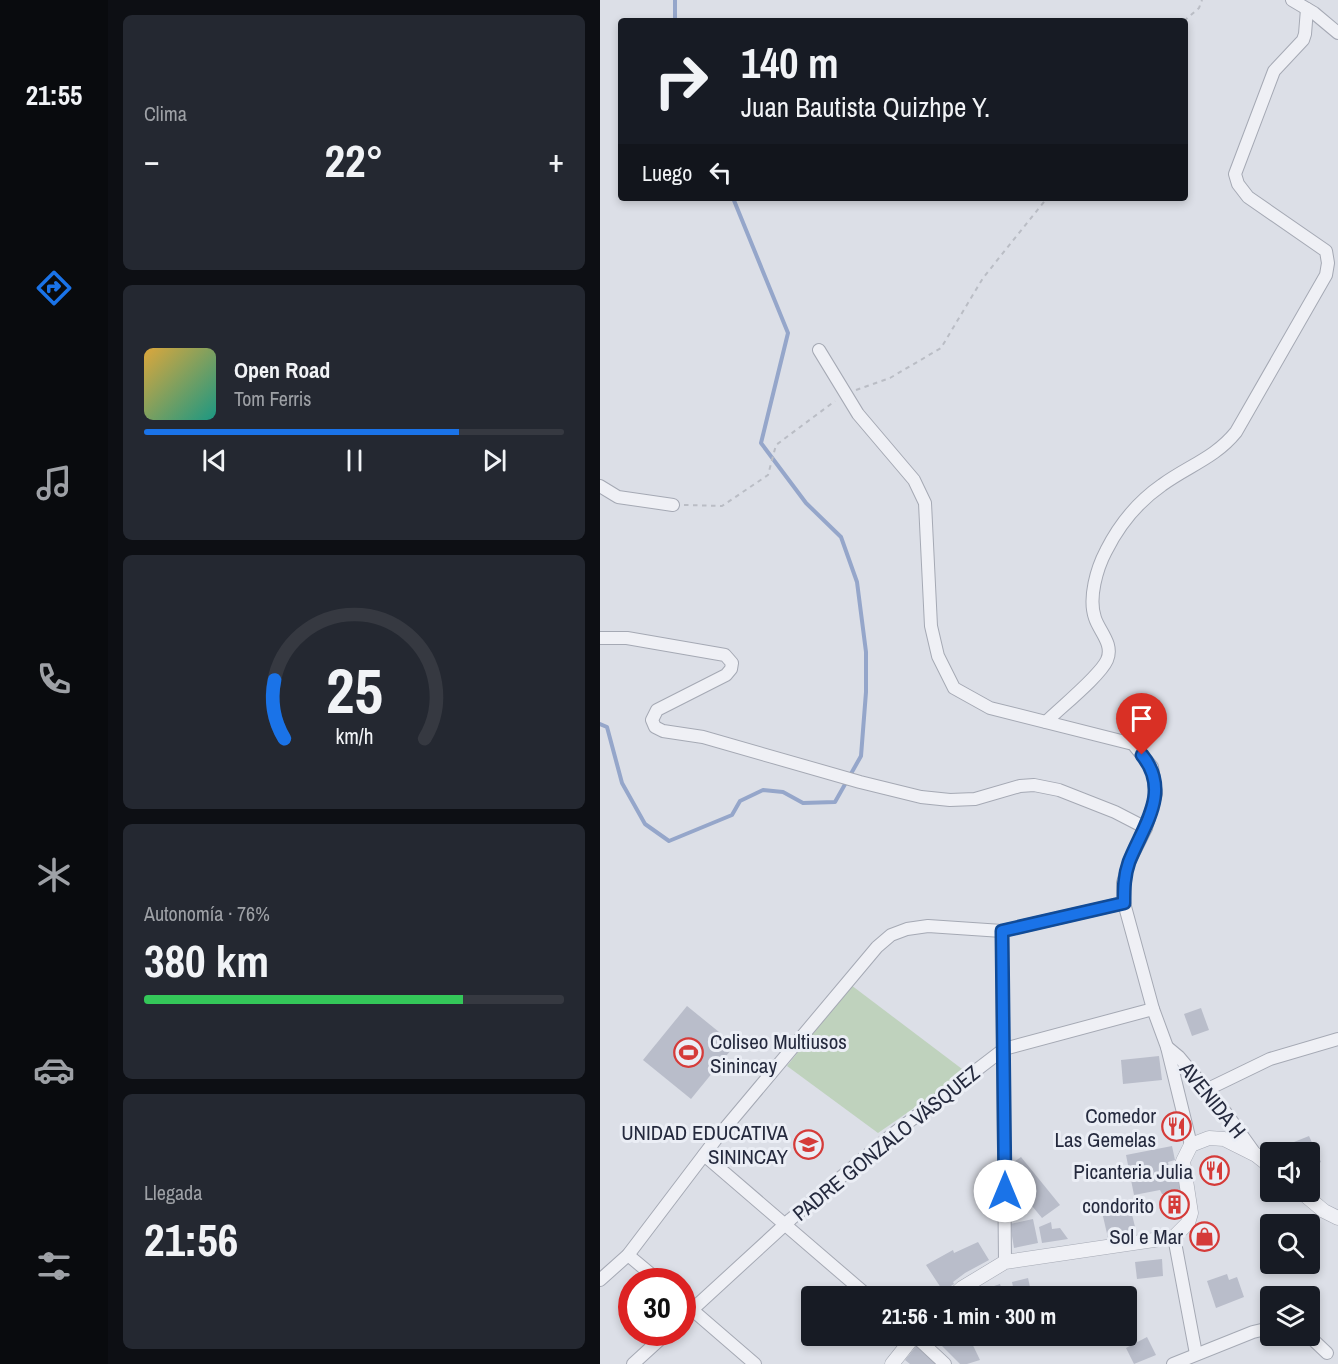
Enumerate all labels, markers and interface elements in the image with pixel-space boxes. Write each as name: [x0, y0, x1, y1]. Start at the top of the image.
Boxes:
text: 140 m: [741, 35, 839, 91]
icon: right: [642, 42, 720, 120]
text: 21:55: [26, 77, 82, 113]
text: Juan Bautista Quizhpe Y.: [741, 89, 990, 125]
text: Clima: [144, 100, 187, 127]
text: 22°: [324, 130, 384, 191]
text: −: [144, 138, 160, 182]
text: +: [548, 138, 564, 182]
icon: left: [704, 156, 737, 189]
text: Luego: [642, 158, 692, 188]
icon: directions: [33, 267, 75, 309]
text: Open Road: [234, 355, 330, 385]
text: Tom Ferris: [234, 385, 312, 412]
icon: previous: [198, 444, 231, 477]
icon: pause: [338, 444, 371, 477]
icon: next: [478, 444, 511, 477]
icon: music: [33, 462, 75, 504]
text: 25: [326, 648, 382, 732]
icon: phone: [33, 658, 75, 700]
pin: [1116, 693, 1167, 755]
icon: arrive: [1125, 702, 1158, 735]
text: km/h: [335, 722, 373, 751]
icon: climate: [33, 854, 75, 896]
text: Autonomía · 76%: [144, 900, 270, 927]
text: 380 km: [144, 930, 269, 991]
place label: Coliseo Multiusos Sinincay: [710, 1027, 847, 1080]
sports icon: Coliseo Multiusos Sinincay: [673, 1037, 705, 1069]
icon: car: [33, 1049, 75, 1091]
street label: AVENIDA H: [1173, 1055, 1253, 1144]
street label: PADRE GONZALO VÁSQUEZ: [786, 1058, 986, 1228]
place label: Comedor Las Gemelas: [1055, 1101, 1156, 1154]
restaurant icon: Comedor Las Gemelas: [1161, 1111, 1193, 1143]
place label: UNIDAD EDUCATIVA SININCAY: [621, 1118, 789, 1171]
school or university icon: UNIDAD EDUCATIVA SININCAY: [793, 1128, 825, 1160]
map controls: [1260, 1142, 1320, 1346]
button: sound: [1260, 1142, 1320, 1202]
restaurant icon: Picanteria Julia: [1198, 1155, 1230, 1187]
place label: Picanteria Julia: [1073, 1157, 1193, 1186]
position arrow: [973, 1159, 1037, 1223]
text: Llegada: [144, 1179, 202, 1206]
building icon: condorito: [1159, 1189, 1191, 1221]
place label: condorito: [1082, 1191, 1154, 1220]
text: 21:56: [144, 1209, 238, 1270]
button: search: [1260, 1214, 1320, 1274]
shop icon: Sol e Mar: [1188, 1220, 1220, 1252]
place label: Sol e Mar: [1109, 1222, 1183, 1251]
icon: filters: [33, 1245, 75, 1287]
speed limit sign: 30: [618, 1268, 696, 1346]
button: layers: [1260, 1286, 1320, 1346]
text: 21:56 · 1 min · 300 m: [882, 1301, 1056, 1331]

